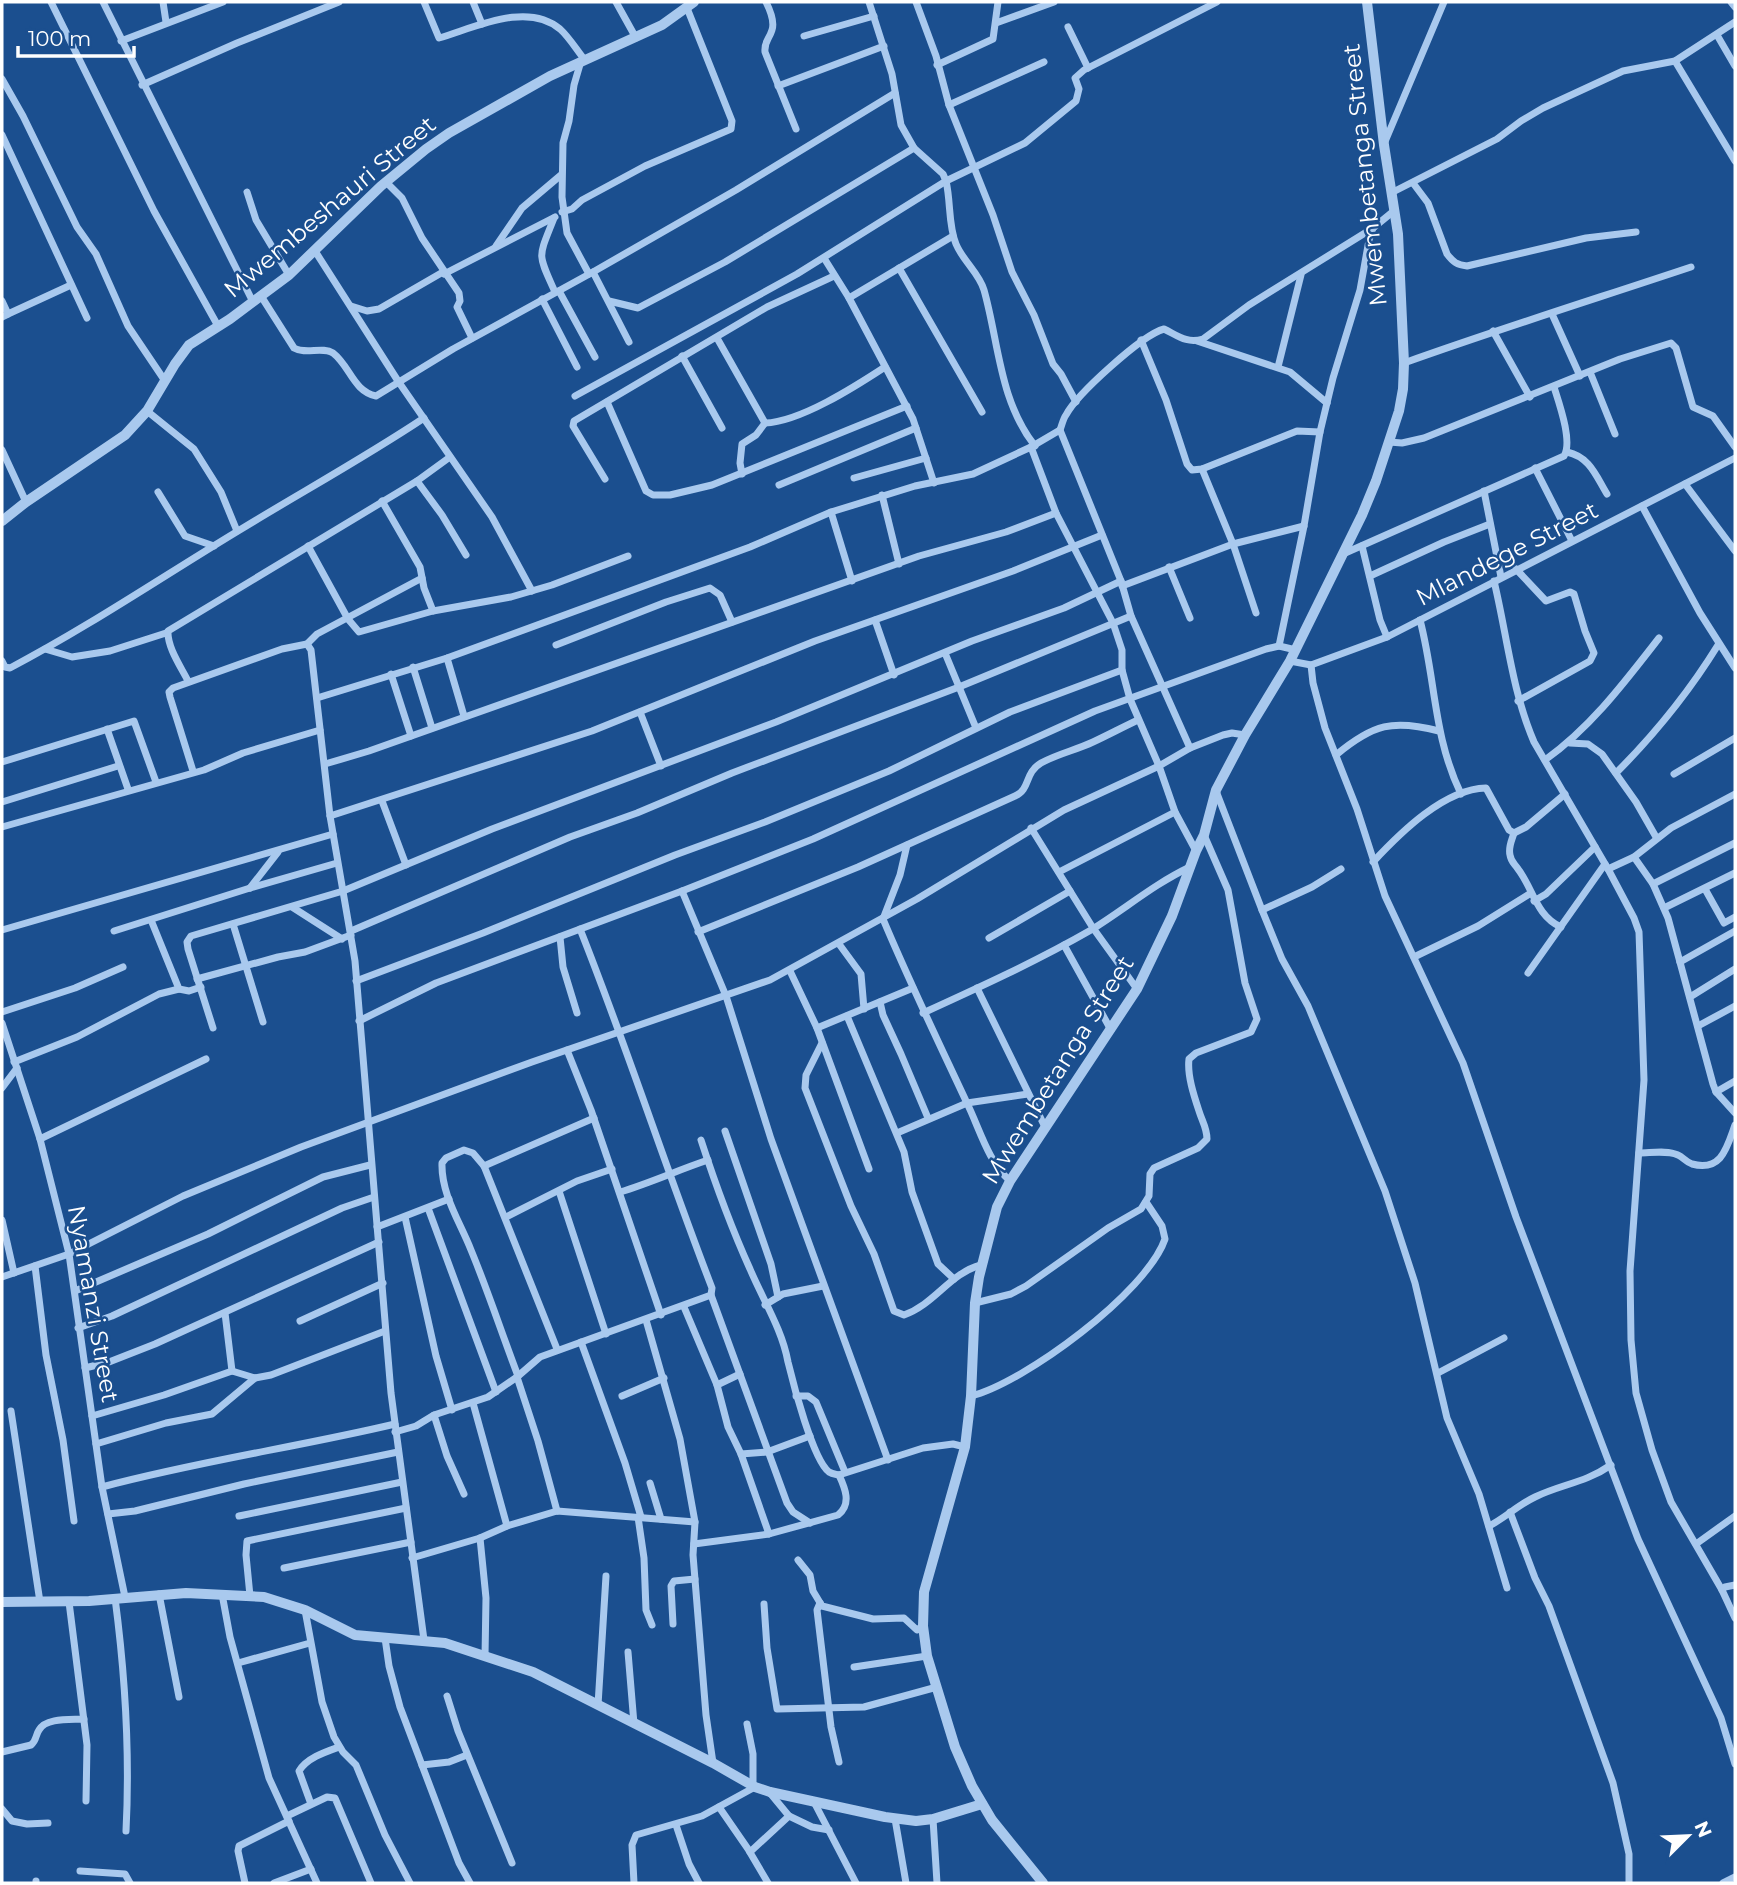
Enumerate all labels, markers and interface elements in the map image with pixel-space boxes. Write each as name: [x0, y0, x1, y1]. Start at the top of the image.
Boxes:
scale bar: [18, 14, 133, 58]
text: 100 m: [28, 26, 91, 51]
street label: Mwembetanga Street: [1336, 42, 1393, 308]
street label: Mwembeshauri Street: [218, 109, 442, 304]
street label: Mlandege Street: [1411, 495, 1603, 612]
street label: Mwembetanga Street: [975, 950, 1140, 1189]
street label: Nyamanzi Street: [62, 1203, 125, 1405]
north arrow: [1653, 1801, 1723, 1871]
text: N: [1689, 1818, 1717, 1841]

